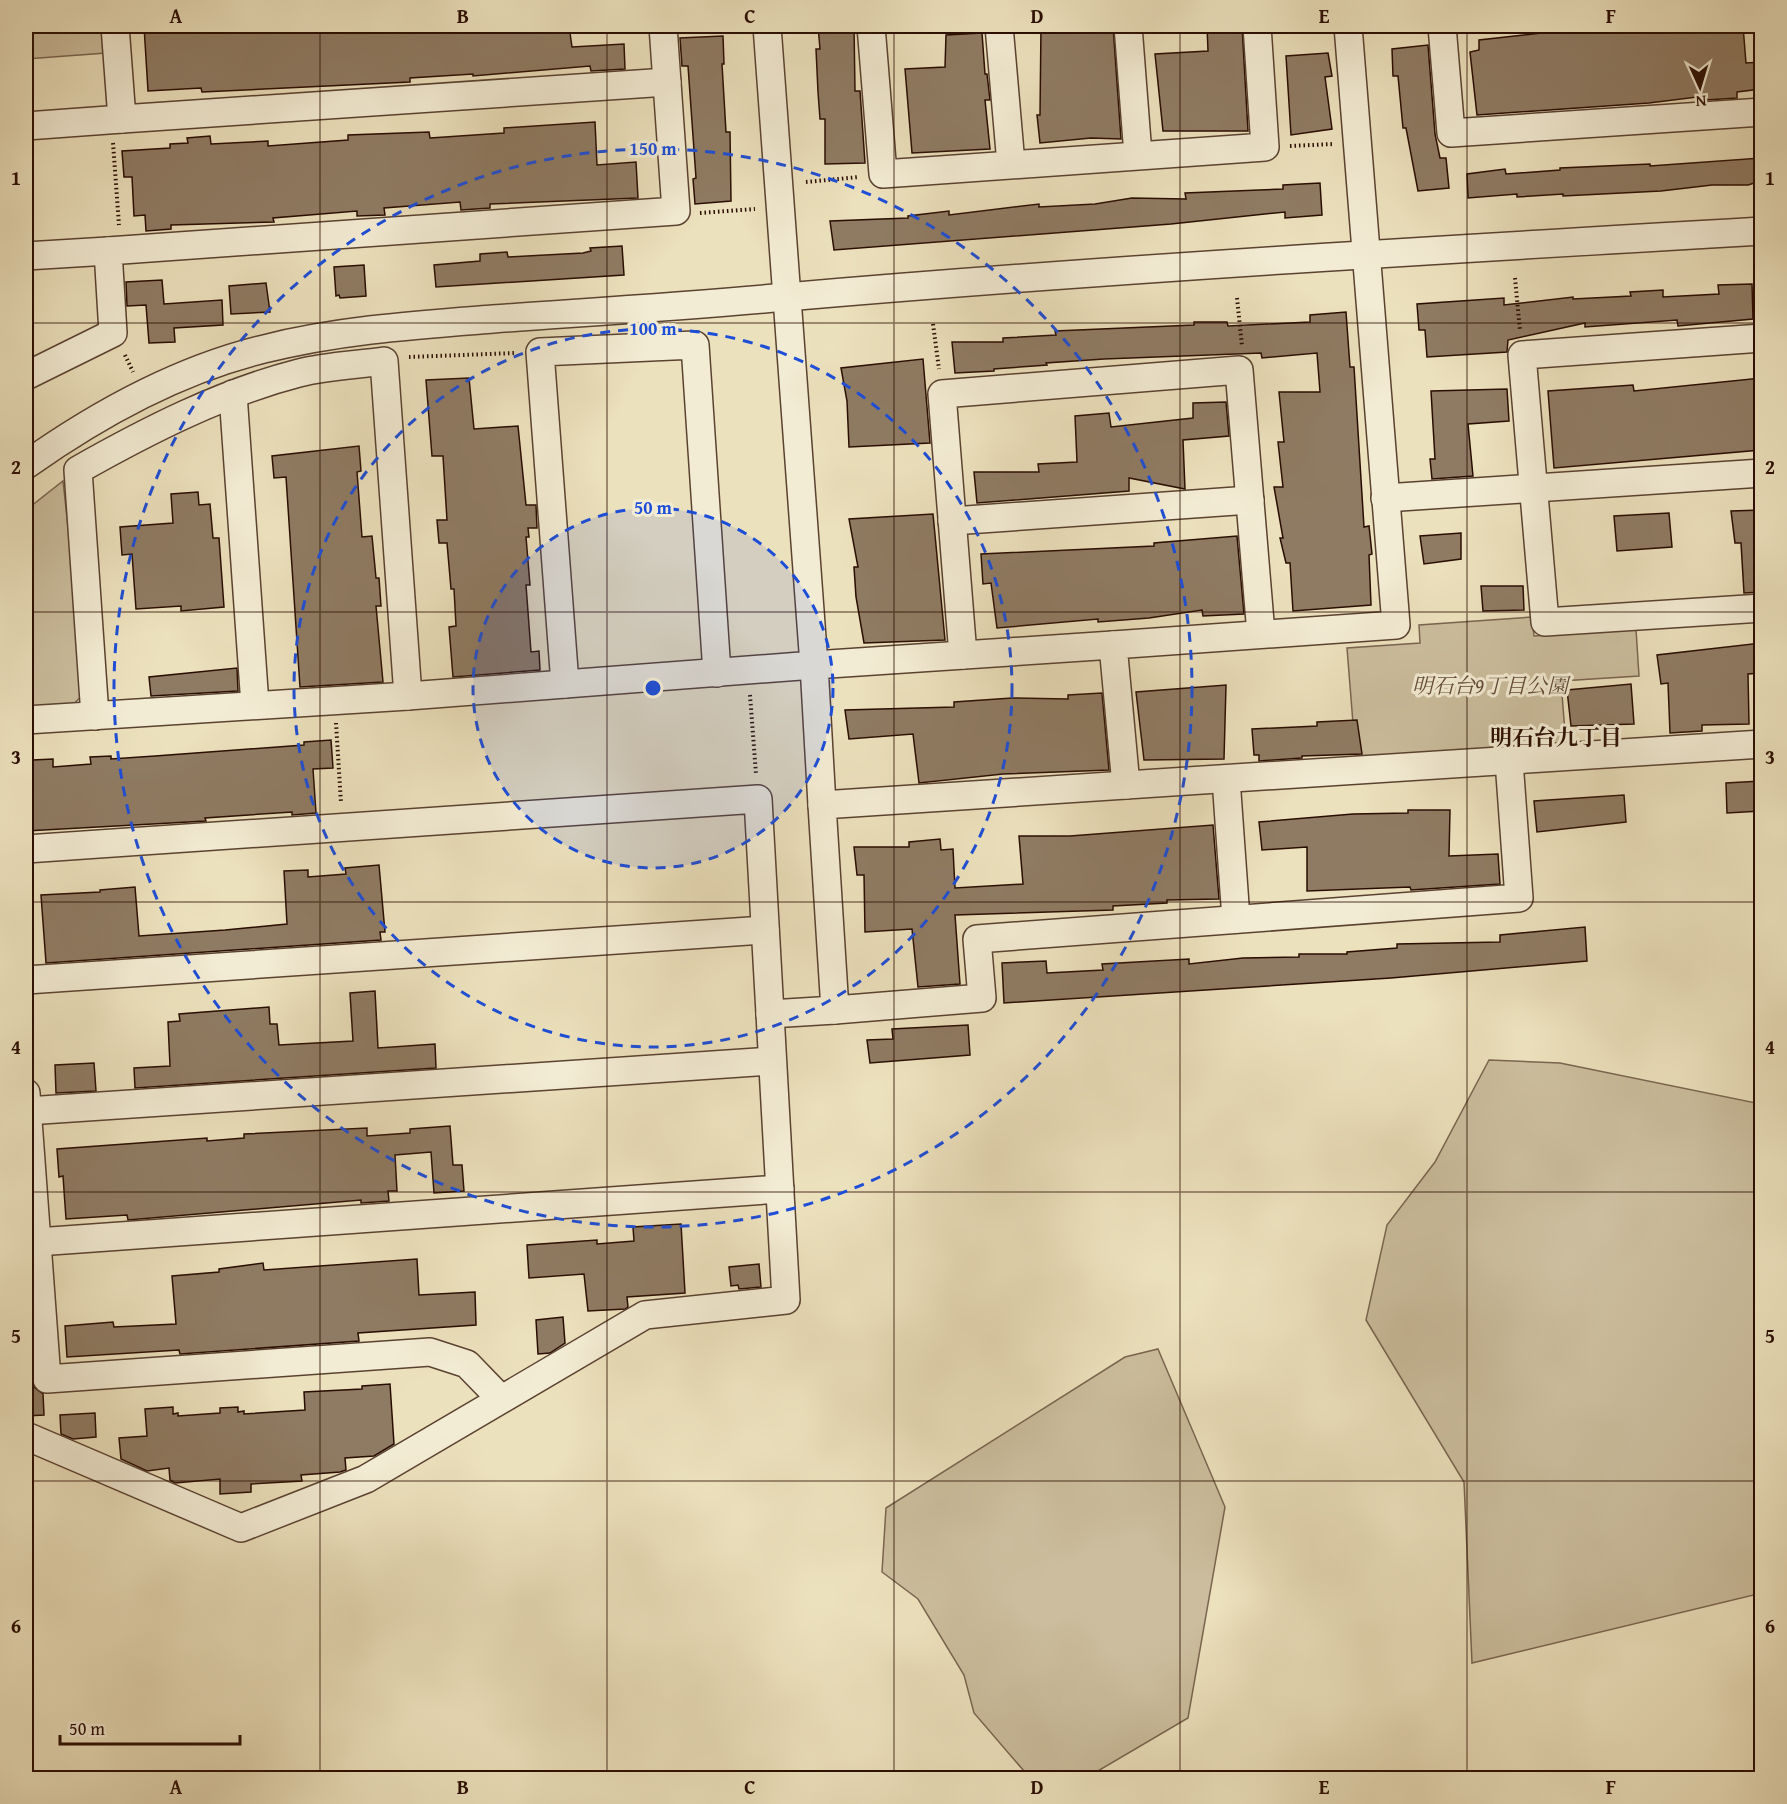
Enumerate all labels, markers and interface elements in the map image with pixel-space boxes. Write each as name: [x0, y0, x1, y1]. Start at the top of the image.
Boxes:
text: A: [170, 1, 183, 30]
text: B: [457, 1, 469, 30]
text: C: [744, 1, 756, 30]
text: D: [1030, 1, 1044, 30]
text: E: [1319, 1, 1330, 30]
text: F: [1606, 1, 1616, 30]
north arrow: [1670, 57, 1730, 117]
text: N: [1695, 90, 1707, 114]
text: 150 m: [629, 135, 677, 162]
text: 1: [11, 163, 21, 192]
text: 1: [1765, 163, 1775, 192]
text: 100 m: [629, 315, 677, 342]
text: 2: [11, 452, 21, 481]
text: 2: [1765, 452, 1775, 481]
text: 50 m: [634, 494, 673, 521]
park label: 明石台9丁目公園: [1412, 670, 1571, 701]
centre of rings: [643, 678, 663, 698]
district label: 明石台九丁目: [1490, 721, 1622, 753]
text: 3: [11, 742, 21, 771]
text: 3: [1765, 742, 1775, 771]
text: 4: [11, 1032, 21, 1061]
text: 4: [1765, 1032, 1775, 1061]
text: 5: [11, 1321, 21, 1350]
text: 5: [1765, 1321, 1775, 1350]
text: 6: [11, 1611, 21, 1640]
text: 6: [1765, 1611, 1775, 1640]
scale bar: [60, 1708, 240, 1746]
text: 50 m: [69, 1715, 105, 1742]
text: A: [170, 1772, 183, 1801]
text: B: [457, 1772, 469, 1801]
text: C: [744, 1772, 756, 1801]
text: D: [1030, 1772, 1044, 1801]
text: E: [1319, 1772, 1330, 1801]
text: F: [1606, 1772, 1616, 1801]

